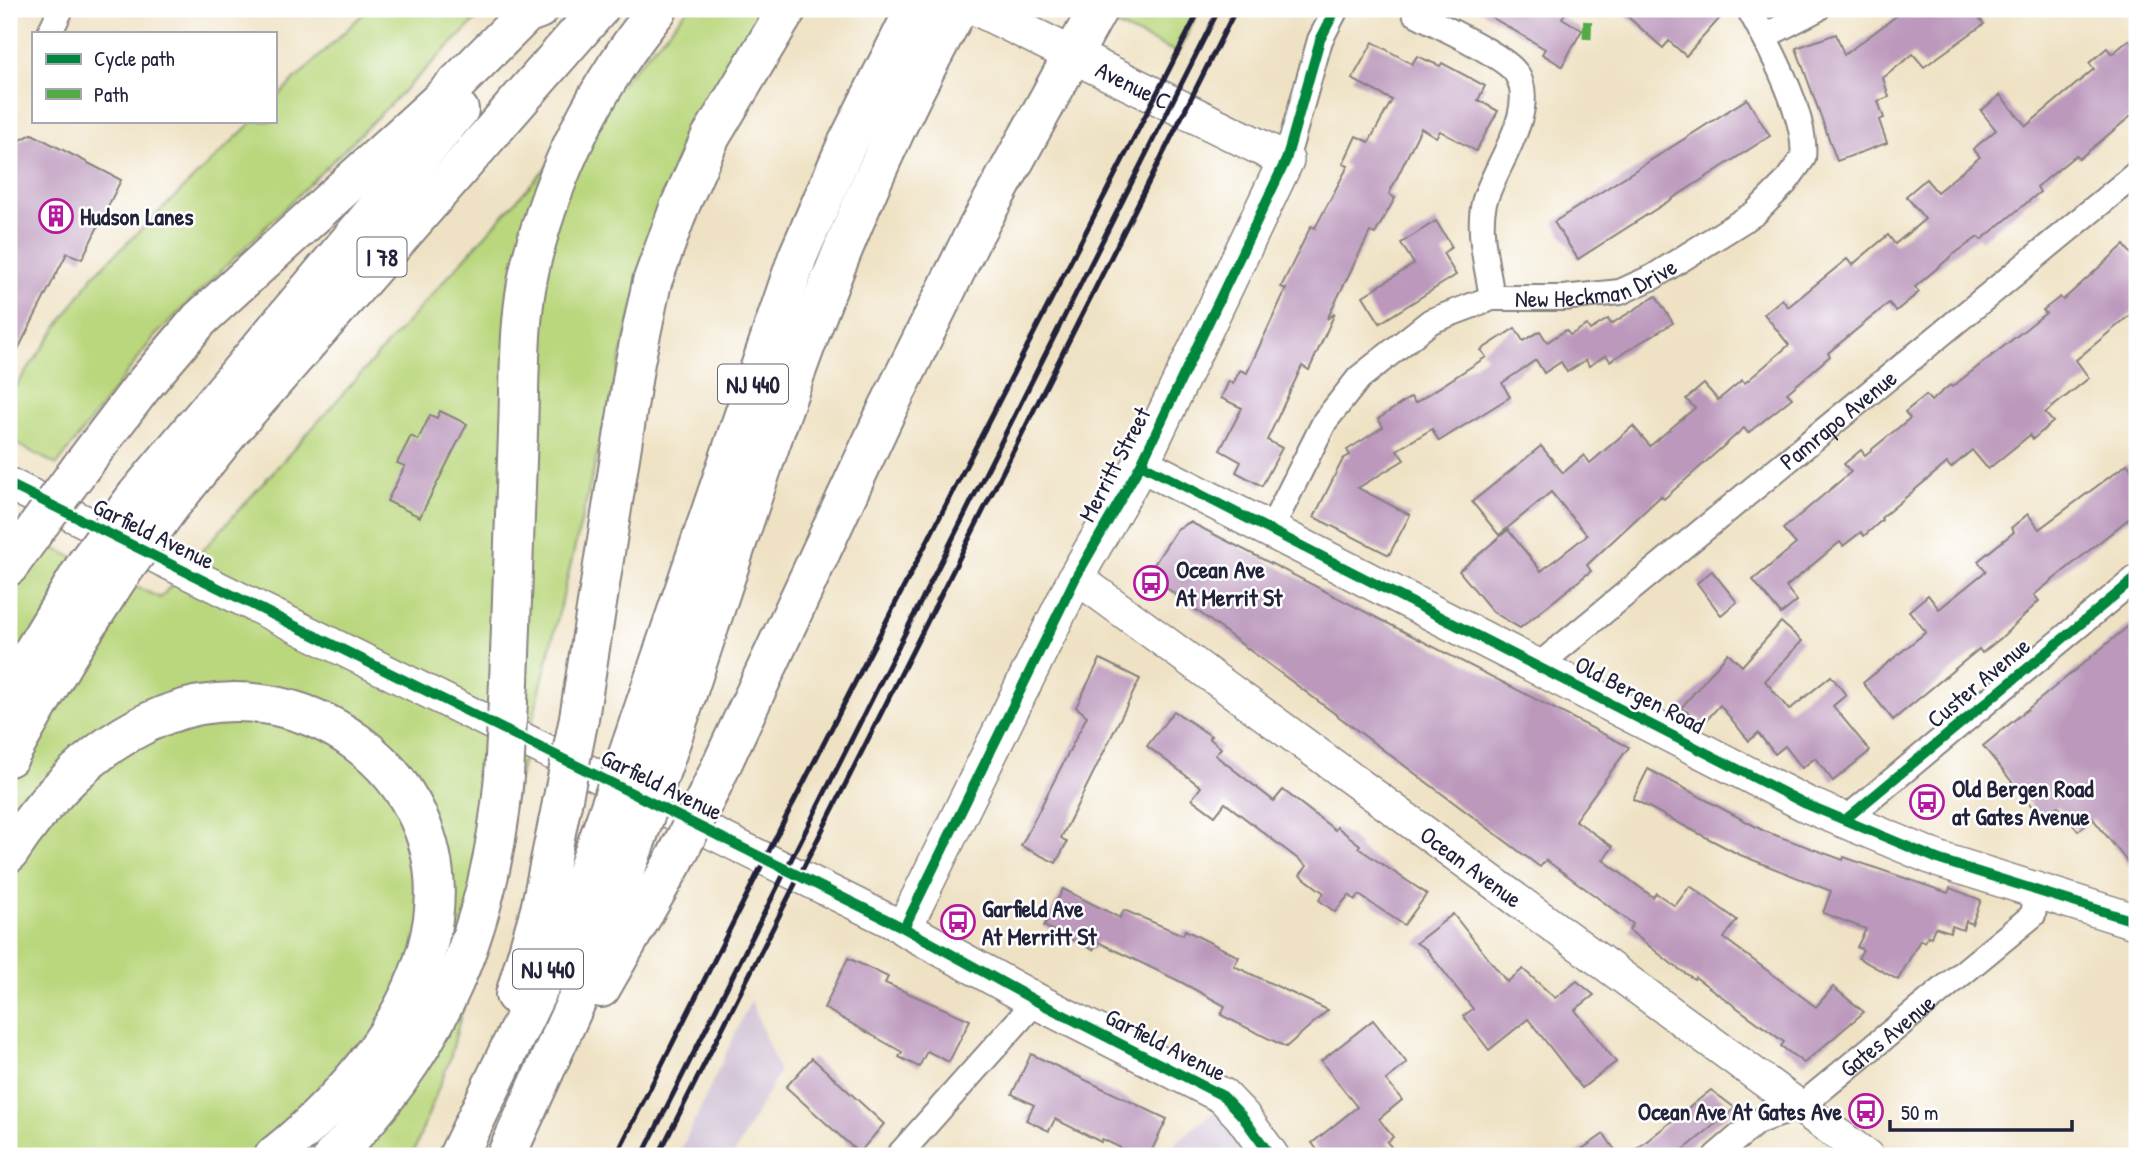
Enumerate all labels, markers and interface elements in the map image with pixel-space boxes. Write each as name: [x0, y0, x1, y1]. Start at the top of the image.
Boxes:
legend: [32, 32, 276, 122]
text: Cycle path: [94, 44, 175, 73]
street label: Avenue C: [1091, 53, 1176, 117]
text: Path: [94, 80, 129, 109]
building icon: Hudson Lanes: [37, 197, 75, 235]
place label: Hudson Lanes: [80, 200, 193, 232]
road number: I 78: [358, 238, 406, 276]
street label: New Heckman Drive: [1515, 250, 1683, 314]
street label: Pamrapo Avenue: [1773, 361, 1903, 477]
road number: NJ 440: [718, 364, 788, 404]
street label: Merritt Street: [1070, 400, 1158, 527]
street label: Garfield Avenue: [88, 490, 220, 576]
place label: Ocean Ave At Merrit St: [1176, 553, 1283, 613]
bus stop icon: Ocean Ave At Merrit St: [1132, 564, 1170, 602]
street label: Custer Avenue: [1920, 629, 2037, 735]
street label: Old Bergen Road: [1570, 648, 1710, 740]
street label: Garfield Avenue: [596, 741, 728, 827]
place label: Old Bergen Road at Gates Avenue: [1952, 772, 2094, 832]
bus stop icon: Old Bergen Road at Gates Avenue: [1908, 783, 1946, 821]
street label: Ocean Avenue: [1414, 818, 1529, 915]
place label: Garfield Ave At Merritt St: [982, 892, 1097, 952]
bus stop icon: Garfield Ave At Merritt St: [939, 903, 977, 941]
road number: NJ 440: [513, 950, 583, 988]
street label: Gates Avenue: [1833, 986, 1942, 1084]
street label: Garfield Avenue: [1100, 1000, 1232, 1088]
scale bar: [1890, 1088, 2072, 1132]
bus stop icon: Ocean Ave At Gates Ave: [1847, 1092, 1885, 1130]
place label: Ocean Ave At Gates Ave: [1638, 1095, 1842, 1127]
text: 50 m: [1901, 1098, 1938, 1127]

